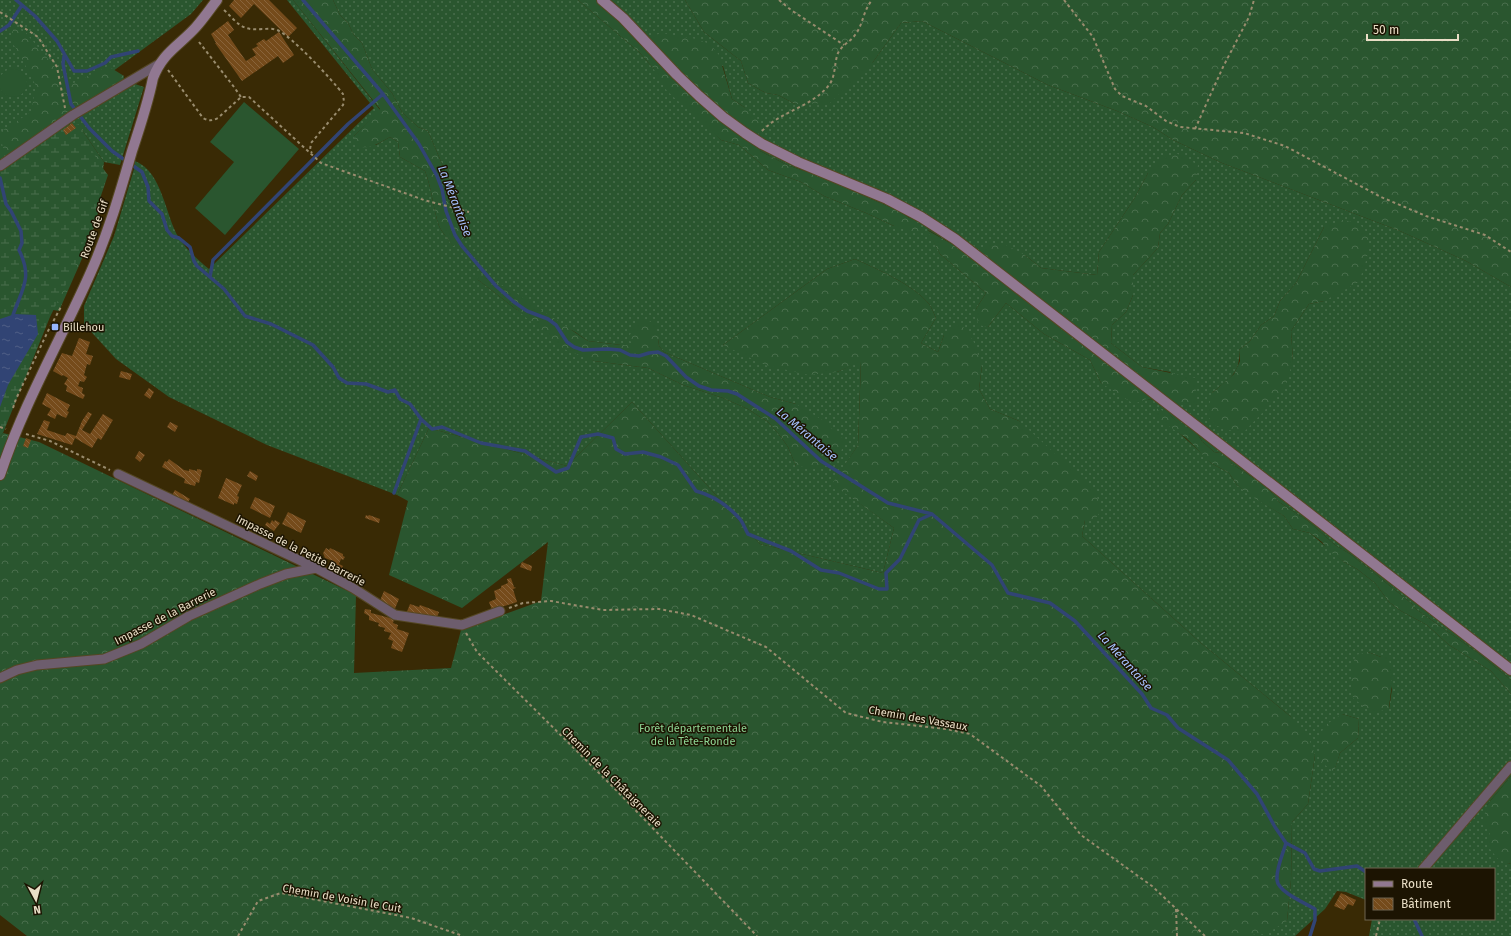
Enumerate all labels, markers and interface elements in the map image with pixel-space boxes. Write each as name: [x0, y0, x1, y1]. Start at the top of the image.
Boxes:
scale bar: [1367, 16, 1458, 42]
text: 50 m: [1373, 23, 1399, 37]
water label: La Mérantaise: [435, 164, 475, 238]
street label: Route de Gif: [78, 197, 112, 260]
place label: Billehou: [63, 321, 104, 334]
marker: Billehou: [50, 322, 60, 332]
water label: La Mérantaise: [774, 405, 840, 463]
street label: Impasse de la Petite Barrerie: [234, 512, 368, 589]
street label: Impasse de la Barrerie: [112, 585, 218, 648]
water label: La Mérantaise: [1095, 628, 1155, 694]
street label: Chemin des Vassaux: [867, 703, 969, 734]
park label: Forêt départementale de la Tête-Ronde: [639, 722, 747, 748]
street label: Chemin de la Châtaigneraie: [559, 724, 665, 830]
legend: [1365, 868, 1495, 920]
text: Route: [1401, 877, 1433, 891]
north arrow: [16, 880, 56, 920]
street label: Chemin de Voisin le Cuit: [282, 882, 402, 915]
text: Bâtiment: [1401, 897, 1451, 911]
text: N: [33, 903, 42, 916]

